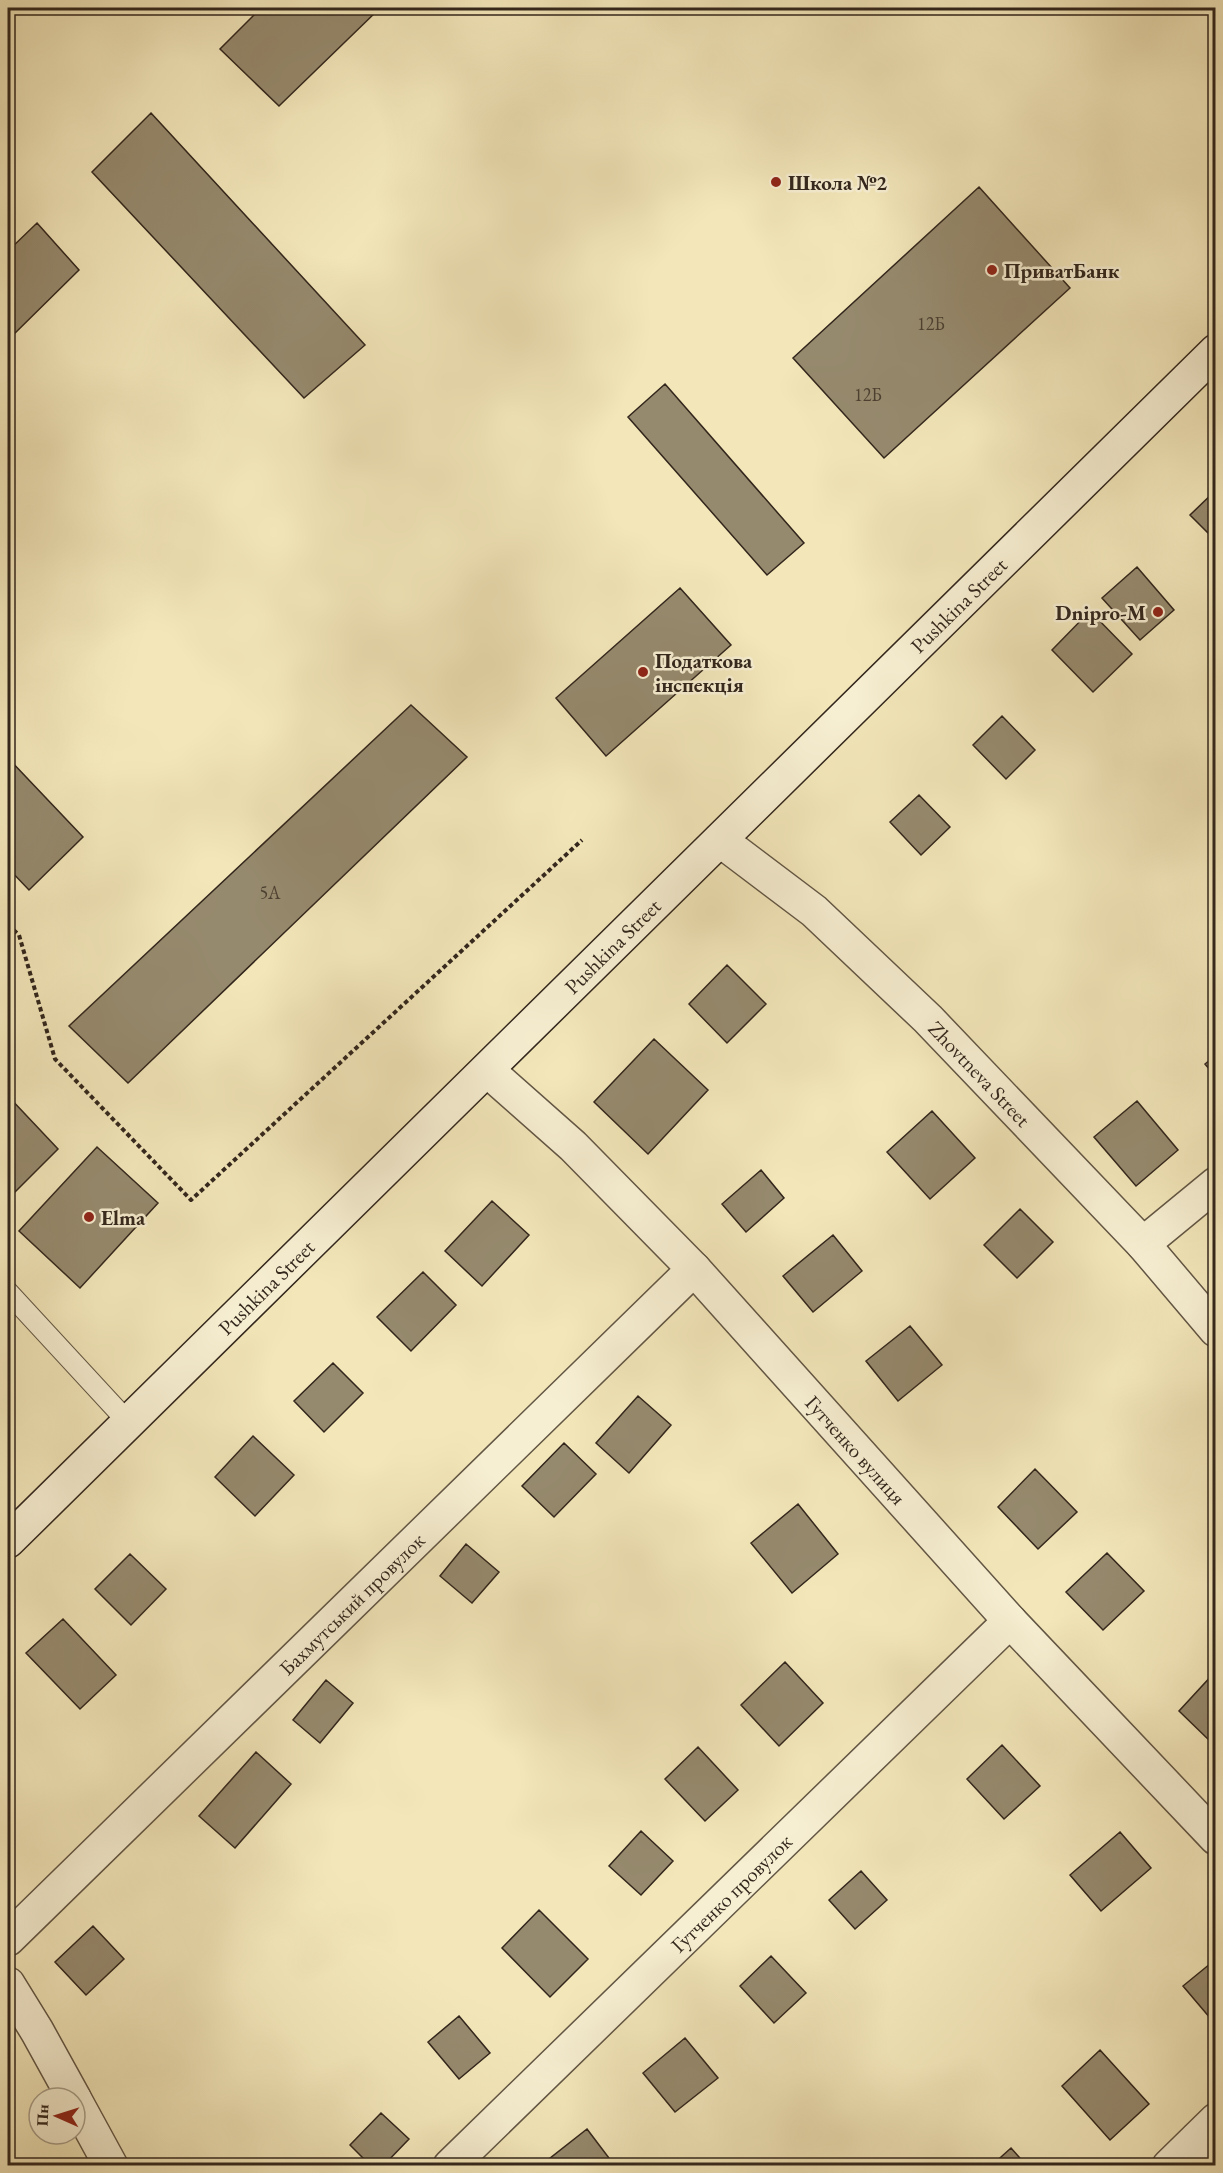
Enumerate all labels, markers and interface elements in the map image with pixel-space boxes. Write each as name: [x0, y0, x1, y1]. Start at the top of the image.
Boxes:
place label: Школа №2: [788, 169, 887, 196]
marker: Школа №2: [769, 175, 783, 189]
place label: ПриватБанк: [1004, 257, 1120, 284]
marker: ПриватБанк: [985, 263, 999, 277]
house number: 12Б: [917, 312, 945, 335]
house number: 12Б: [854, 383, 882, 406]
street label: Pushkina Street: [904, 551, 1013, 658]
place label: Dnipro-M: [1055, 599, 1146, 626]
marker: Dnipro-M: [1151, 605, 1165, 619]
place label: Податкова інспекція: [655, 647, 753, 698]
marker: Податкова інспекція: [636, 665, 650, 679]
house number: 5А: [259, 881, 281, 904]
street label: Pushkina Street: [558, 892, 666, 999]
street label: Zhovtneva Street: [923, 1015, 1037, 1132]
place label: Elma: [101, 1204, 146, 1231]
marker: Elma: [82, 1210, 96, 1224]
street label: Pushkina Street: [212, 1233, 320, 1341]
street label: Гутченко вулиця: [800, 1389, 912, 1510]
street label: Бахмутський провулок: [273, 1526, 430, 1681]
street label: Гутченко провулок: [665, 1828, 797, 1958]
north arrow: [27, 2086, 87, 2146]
text: Пн: [31, 2104, 54, 2127]

